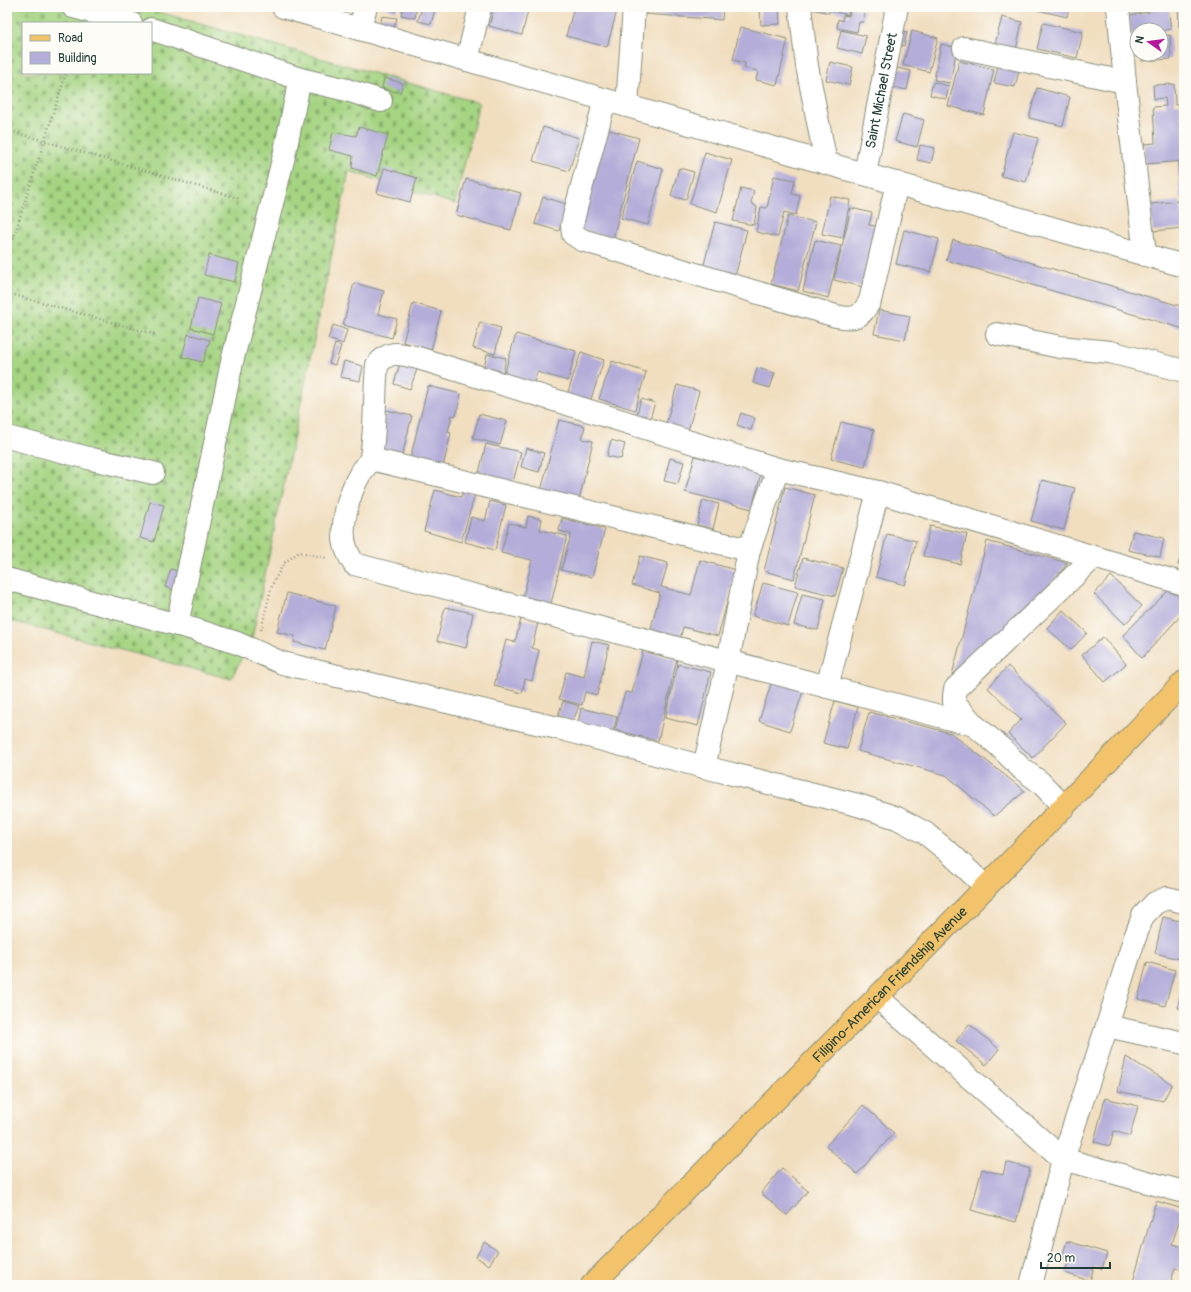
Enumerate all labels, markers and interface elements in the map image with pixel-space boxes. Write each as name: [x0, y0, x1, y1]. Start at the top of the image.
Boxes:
legend: [22, 22, 152, 74]
north arrow: [1129, 22, 1169, 62]
text: Road: [58, 31, 83, 46]
street label: Saint Michael Street: [862, 31, 901, 150]
text: N: [1133, 34, 1147, 45]
text: Building: [58, 51, 97, 66]
street label: Filipino-American Friendship Avenue: [809, 903, 971, 1066]
scale bar: [1041, 1244, 1110, 1270]
text: 20 m: [1047, 1251, 1076, 1266]

